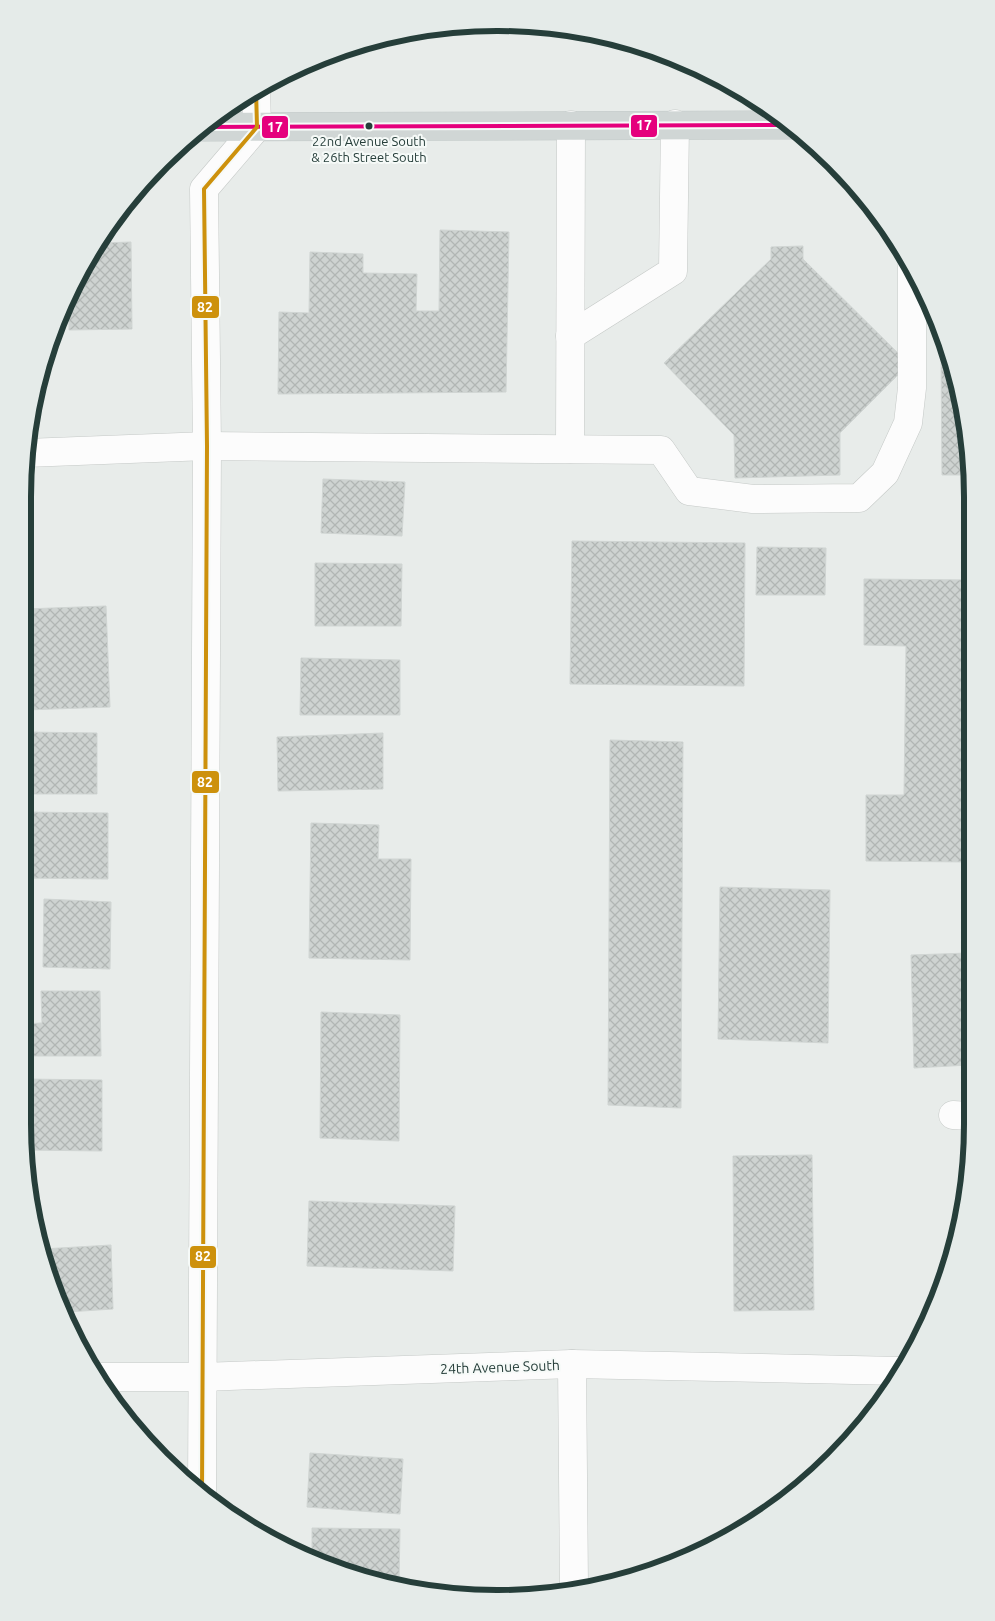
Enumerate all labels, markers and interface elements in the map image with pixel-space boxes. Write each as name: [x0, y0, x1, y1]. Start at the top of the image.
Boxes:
line badge: 17: [630, 114, 658, 138]
line badge: 17: [261, 115, 289, 139]
text: 17: [636, 117, 652, 133]
text: 17: [267, 119, 283, 135]
marker: 22nd Avenue South & 26th Street South: [364, 121, 374, 131]
place label: 22nd Avenue South & 26th Street South: [311, 134, 427, 164]
line badge: 82: [191, 295, 220, 319]
text: 82: [197, 299, 213, 315]
line badge: 82: [191, 770, 220, 794]
text: 82: [197, 774, 213, 790]
line badge: 82: [189, 1245, 217, 1269]
text: 82: [195, 1248, 211, 1264]
street label: 24th Avenue South: [440, 1357, 560, 1377]

